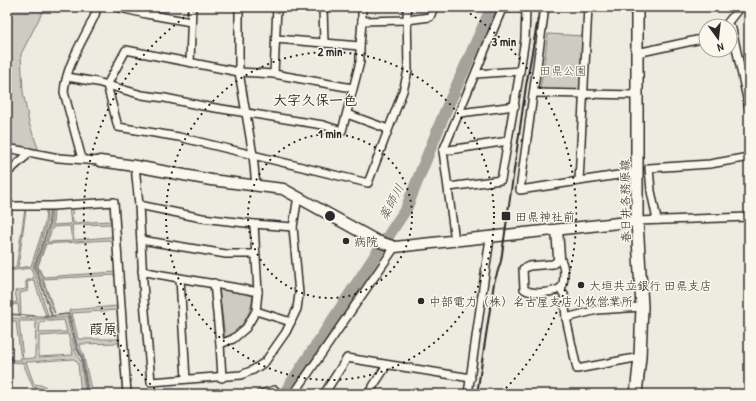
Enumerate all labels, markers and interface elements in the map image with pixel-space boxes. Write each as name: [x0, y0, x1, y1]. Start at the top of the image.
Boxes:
north arrow: [698, 18, 738, 58]
text: 3 min: [492, 33, 517, 50]
text: N: [716, 40, 725, 55]
text: 2 min: [318, 43, 343, 60]
park label: 田県公園: [539, 62, 587, 79]
district label: 大字久保一色: [273, 90, 357, 109]
text: 1 min: [318, 125, 342, 142]
street label: 春日井各務原線: [616, 159, 634, 243]
water label: 薬師川: [374, 181, 408, 223]
place label: 田県神社前: [515, 208, 575, 225]
centre of rings: [323, 209, 337, 223]
marker: 田県神社前: [500, 210, 512, 222]
place label: 病院: [354, 233, 378, 250]
marker: 病院: [341, 236, 351, 246]
place label: 大垣共立銀行 田県支店: [589, 277, 712, 294]
marker: 大垣共立銀行 田県支店: [576, 280, 586, 290]
place label: 中部電力（株）名古屋支店小牧営業所: [429, 293, 633, 310]
marker: 中部電力（株）名古屋支店小牧営業所: [416, 296, 426, 306]
district label: 葭原: [89, 319, 117, 338]

